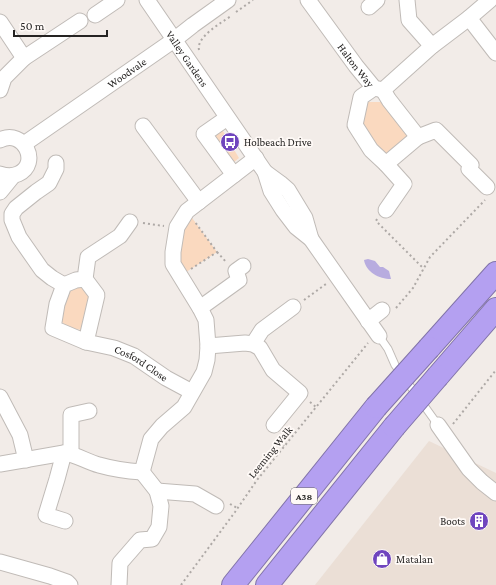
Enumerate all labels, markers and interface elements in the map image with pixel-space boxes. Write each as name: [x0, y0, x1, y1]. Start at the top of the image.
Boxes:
scale bar: [14, 12, 107, 38]
text: 50 m: [20, 19, 45, 33]
street label: Valley Gardens: [164, 28, 211, 89]
street label: Halton Way: [336, 41, 377, 91]
street label: Woodvale: [105, 55, 148, 90]
bus stop icon: Holbeach Drive: [219, 131, 241, 153]
place label: Holbeach Drive: [244, 136, 312, 148]
street label: Cosford Close: [113, 343, 170, 384]
street label: Leeming Walk: [246, 423, 296, 481]
road number: A38: [291, 488, 317, 504]
building icon: Boots: [468, 510, 490, 532]
place label: Boots: [440, 515, 465, 527]
shop icon: Matalan: [371, 548, 393, 570]
place label: Matalan: [396, 553, 433, 565]

